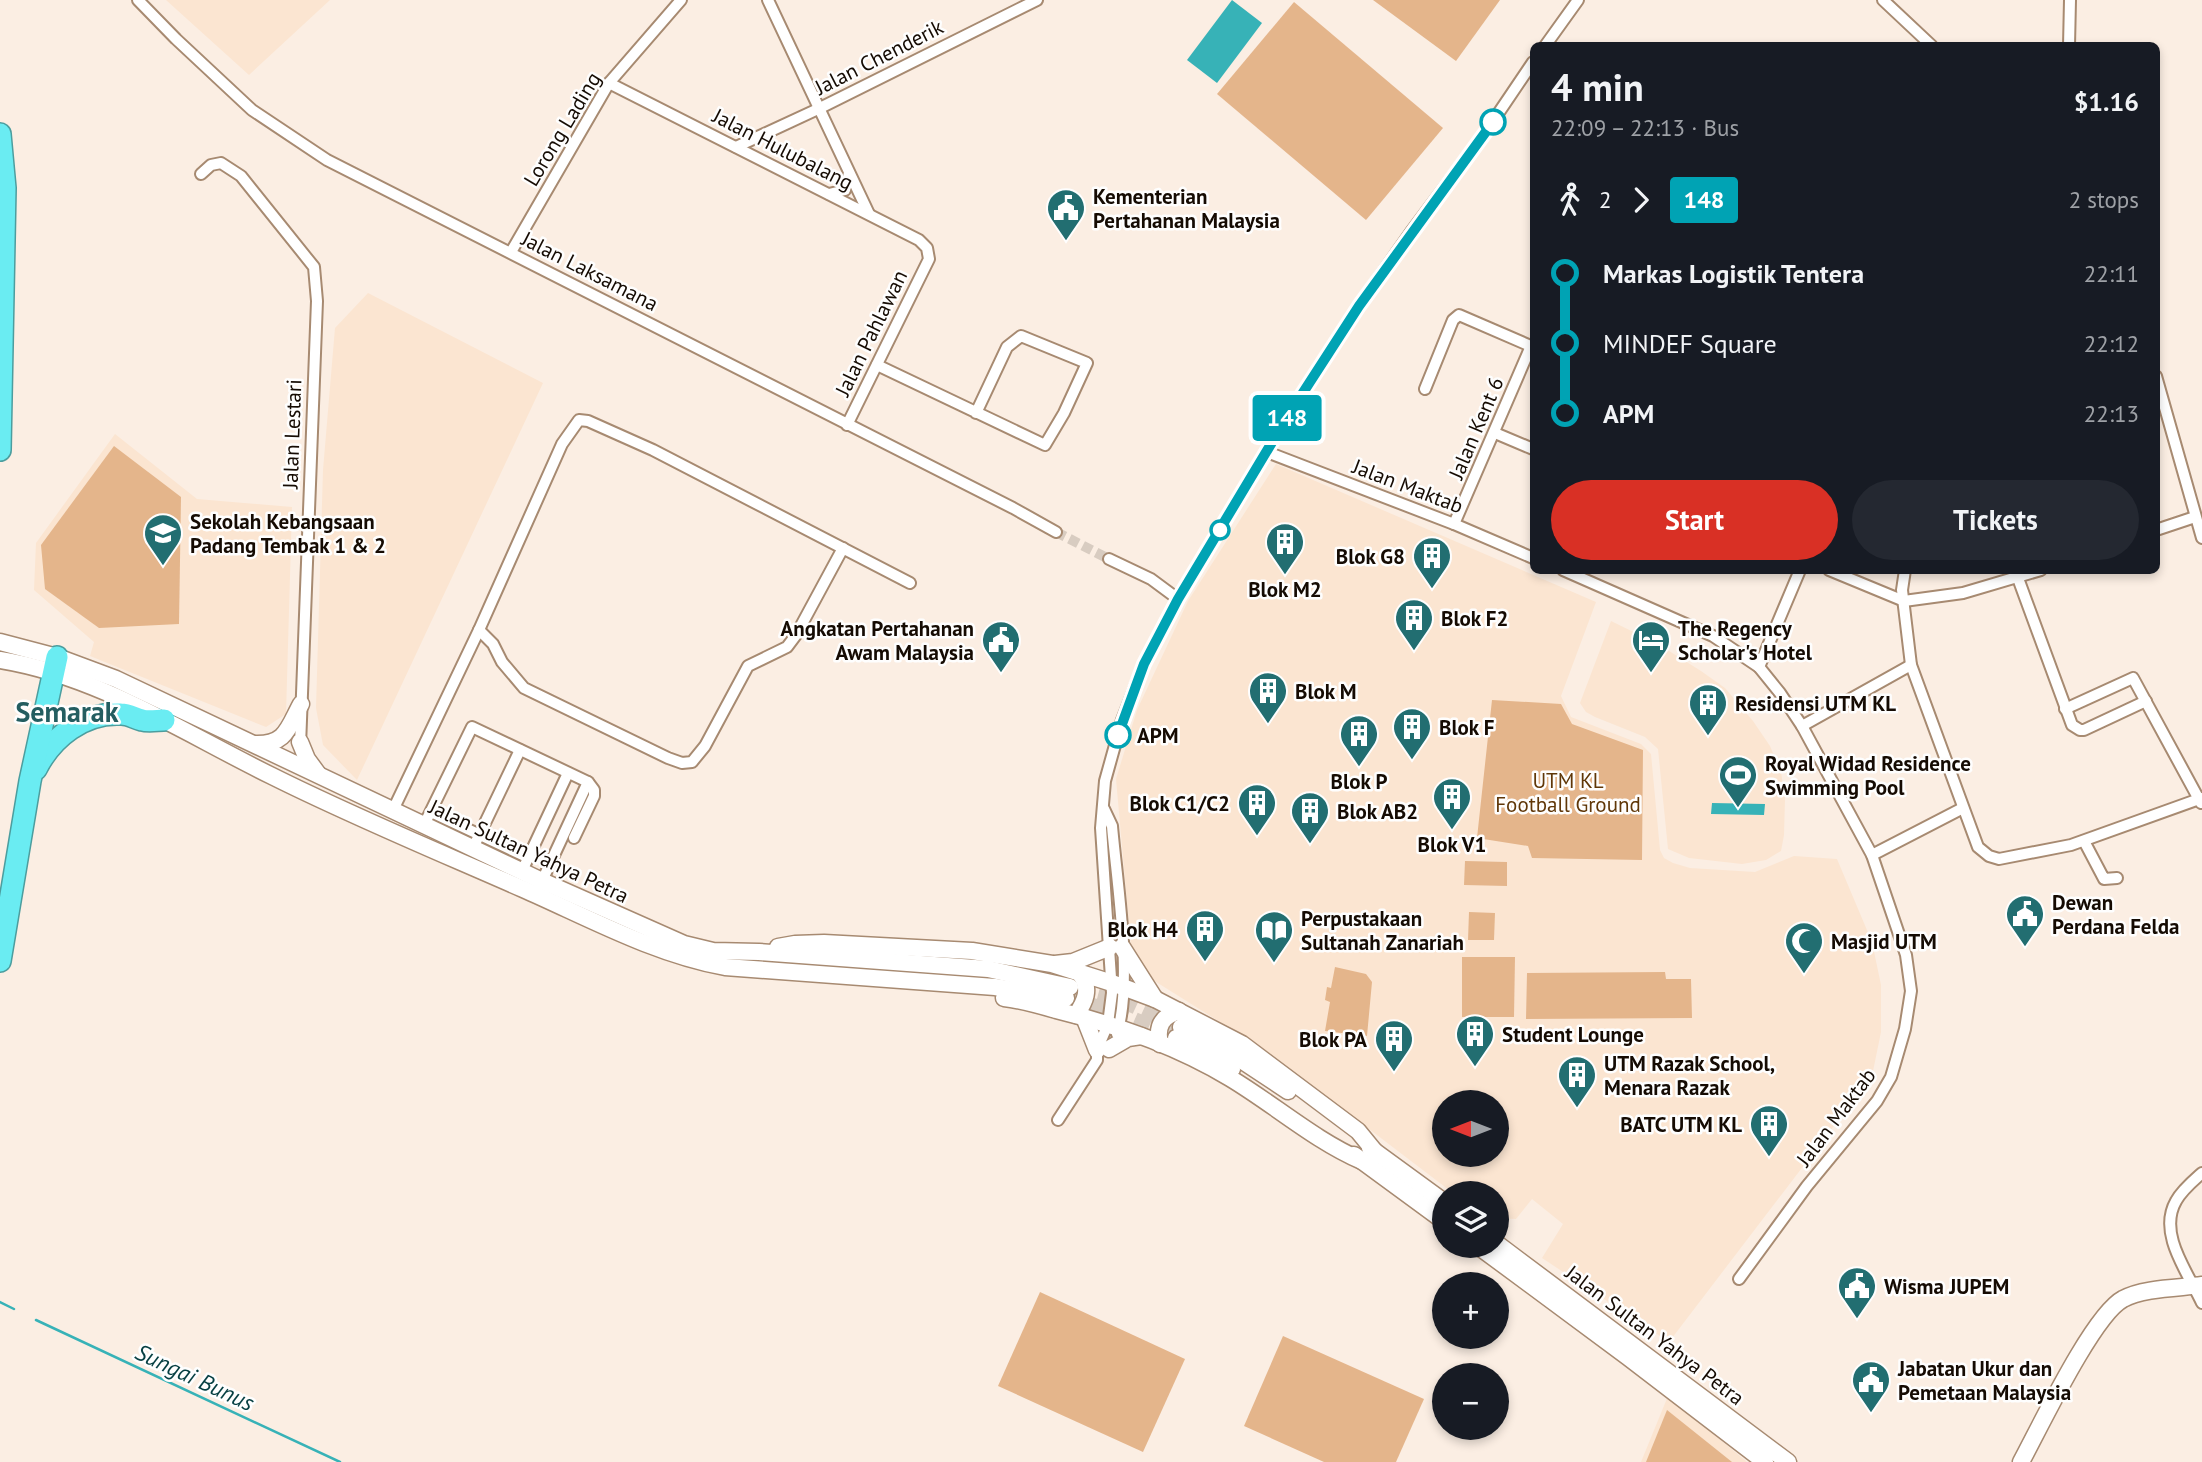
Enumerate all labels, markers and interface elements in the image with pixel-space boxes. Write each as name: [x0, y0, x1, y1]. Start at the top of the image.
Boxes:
street label: Jalan Chenderik: [809, 13, 948, 101]
text: 4 min: [1551, 62, 1644, 111]
street label: Lorong Lading: [517, 67, 607, 191]
text: $1.16: [2074, 85, 2139, 118]
street label: Jalan Hulubalang: [707, 102, 858, 196]
unlabelled marker: [1480, 109, 1506, 135]
text: 22:09 – 22:13 · Bus: [1551, 113, 1739, 142]
icon: walk: [1551, 181, 1589, 219]
icon: forward: [1622, 181, 1660, 219]
place label: Kementerian Pertahanan Malaysia: [1093, 183, 1280, 234]
text: 148: [1684, 184, 1724, 215]
text: 2: [1599, 185, 1612, 214]
text: 2 stops: [2069, 185, 2139, 214]
public building icon: Kementerian Pertahanan Malaysia: [1045, 187, 1087, 242]
street label: Jalan Laksamana: [516, 225, 663, 317]
text: Markas Logistik Tentera: [1603, 257, 1864, 290]
text: 22:11: [2084, 259, 2139, 288]
street label: Jalan Pahlawan: [828, 266, 913, 401]
text: MINDEF Square: [1603, 327, 1777, 360]
text: 22:12: [2084, 329, 2139, 358]
street label: Jalan Kent 6: [1442, 373, 1510, 484]
street label: Jalan Lestari: [277, 379, 307, 490]
line badge: 148: [1247, 395, 1327, 441]
text: APM: [1603, 397, 1654, 430]
text: 22:13: [2084, 399, 2139, 428]
text: 148: [1267, 402, 1307, 433]
street label: Jalan Maktab: [1348, 452, 1467, 519]
button: Start: [1551, 480, 1838, 560]
button: Tickets: [1852, 480, 2139, 560]
place label: Sekolah Kebangsaan Padang Tembak 1 & 2: [190, 508, 386, 559]
school or university icon: Sekolah Kebangsaan Padang Tembak 1 & 2: [142, 512, 184, 567]
unlabelled marker: [1210, 520, 1230, 540]
building icon: Blok M2: [1264, 521, 1306, 576]
building icon: Blok G8: [1411, 535, 1453, 590]
place label: Blok G8: [1336, 543, 1405, 570]
place label: Blok M2: [1248, 576, 1322, 603]
building icon: Blok F2: [1393, 597, 1435, 652]
place label: Blok F2: [1441, 605, 1508, 632]
place label: Angkatan Pertahanan Awam Malaysia: [781, 615, 974, 666]
place label: The Regency Scholar's Hotel: [1678, 615, 1813, 666]
public building icon: Angkatan Pertahanan Awam Malaysia: [980, 619, 1022, 674]
hotel icon: The Regency Scholar's Hotel: [1630, 619, 1672, 674]
building icon: Blok M: [1247, 670, 1289, 725]
place label: Blok M: [1295, 678, 1357, 705]
building icon: Residensi UTM KL: [1687, 682, 1729, 737]
place label: Residensi UTM KL: [1735, 690, 1896, 717]
district label: Semarak: [16, 693, 119, 730]
building icon: Blok F: [1391, 706, 1433, 761]
building icon: Blok P: [1338, 713, 1380, 768]
place label: Blok F: [1439, 714, 1495, 741]
marker: APM: [1105, 722, 1131, 748]
place label: APM: [1137, 722, 1179, 749]
place label: Royal Widad Residence Swimming Pool: [1765, 750, 1971, 801]
sports icon: Royal Widad Residence Swimming Pool: [1717, 754, 1759, 809]
park label: UTM KL Football Ground: [1495, 767, 1641, 818]
place label: Blok P: [1331, 768, 1387, 795]
building icon: Blok V1: [1431, 776, 1473, 831]
building icon: Blok C1/C2: [1236, 782, 1278, 837]
place label: Blok C1/C2: [1130, 790, 1230, 817]
building icon: Blok AB2: [1289, 790, 1331, 845]
street label: Jalan Sultan Yahya Petra: [424, 792, 633, 909]
place label: Blok AB2: [1337, 798, 1418, 825]
place label: Blok V1: [1418, 831, 1486, 858]
place label: Dewan Perdana Felda: [2052, 889, 2179, 940]
public building icon: Dewan Perdana Felda: [2004, 893, 2046, 948]
place label: Perpustakaan Sultanah Zanariah: [1301, 905, 1464, 956]
building icon: Blok H4: [1184, 908, 1226, 963]
library icon: Perpustakaan Sultanah Zanariah: [1253, 909, 1295, 964]
place label: Blok H4: [1108, 916, 1178, 943]
mosque icon: Masjid UTM: [1783, 920, 1825, 975]
place label: Masjid UTM: [1831, 928, 1937, 955]
building icon: Student Lounge: [1454, 1013, 1496, 1068]
building icon: Blok PA: [1373, 1018, 1415, 1073]
place label: Student Lounge: [1502, 1021, 1644, 1048]
place label: Blok PA: [1299, 1026, 1367, 1053]
place label: UTM Razak School, Menara Razak: [1604, 1050, 1775, 1101]
building icon: UTM Razak School, Menara Razak: [1556, 1054, 1598, 1109]
street label: Jalan Maktab: [1790, 1062, 1882, 1172]
north arrow: [1432, 1090, 1508, 1167]
map controls: [1432, 1090, 1509, 1440]
building icon: BATC UTM KL: [1748, 1103, 1790, 1158]
place label: BATC UTM KL: [1620, 1111, 1742, 1138]
button: layers: [1432, 1181, 1509, 1258]
street label: Jalan Sultan Yahya Petra: [1559, 1258, 1750, 1411]
public building icon: Wisma JUPEM: [1836, 1265, 1878, 1320]
button: +: [1432, 1272, 1509, 1349]
place label: Wisma JUPEM: [1884, 1273, 2009, 1300]
water label: Sungai Bunus: [131, 1337, 260, 1417]
place label: Jabatan Ukur dan Pemetaan Malaysia: [1897, 1355, 2071, 1406]
public building icon: Jabatan Ukur dan Pemetaan Malaysia: [1850, 1359, 1892, 1414]
button: −: [1432, 1363, 1509, 1440]

